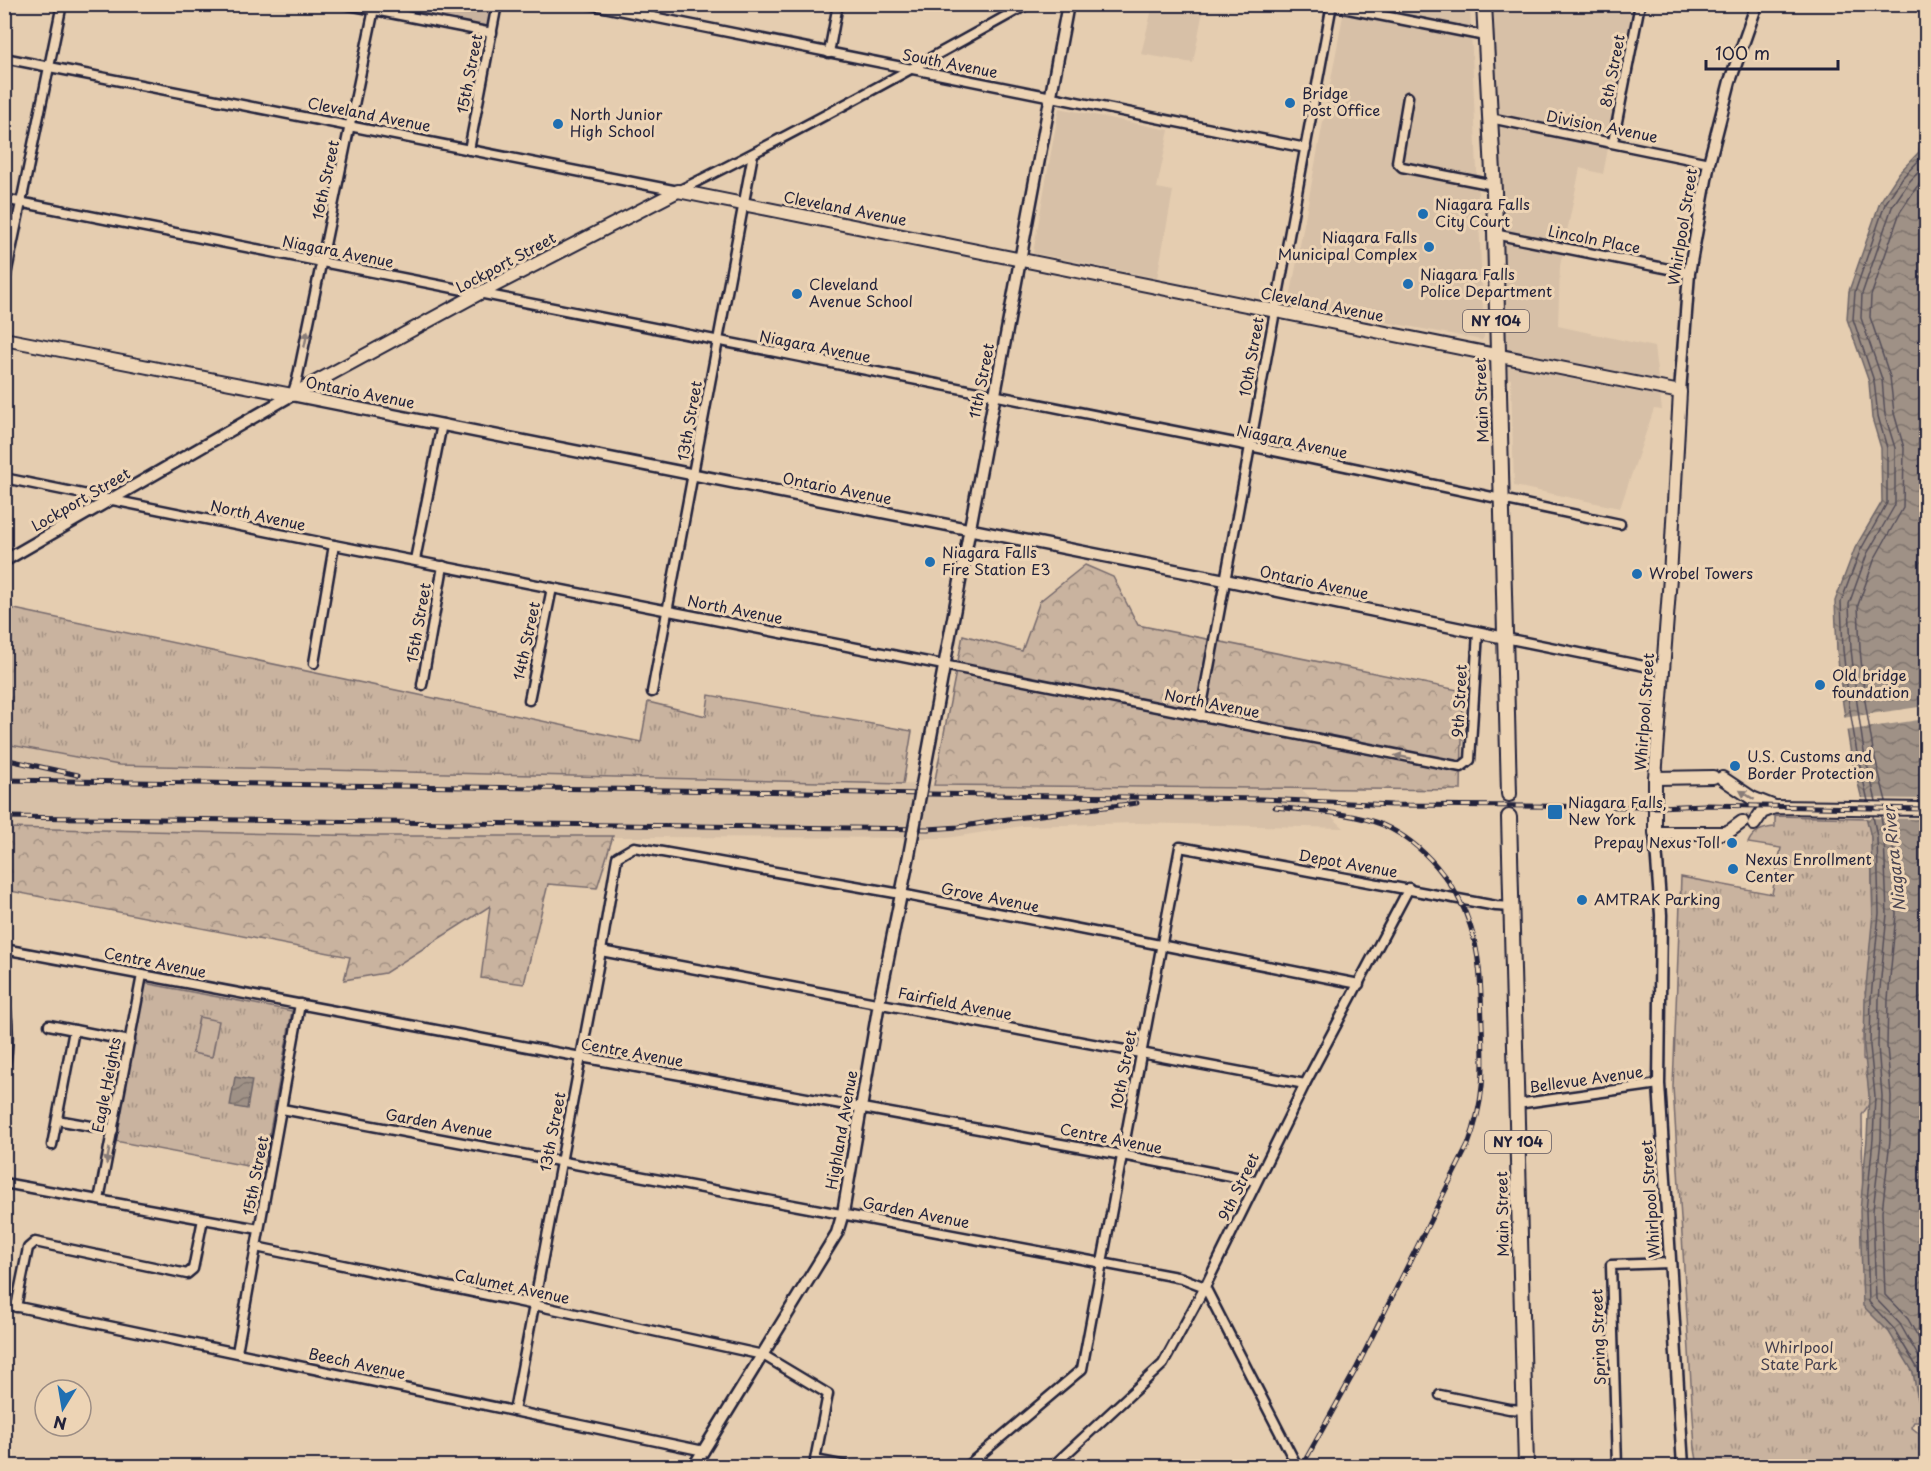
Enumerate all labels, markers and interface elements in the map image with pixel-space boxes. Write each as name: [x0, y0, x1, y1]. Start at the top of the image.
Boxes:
street label: 15th Street: [450, 32, 488, 116]
street label: 8th Street: [1593, 32, 1630, 109]
scale bar: [1706, 33, 1838, 71]
text: 100 m: [1715, 39, 1770, 66]
street label: South Avenue: [901, 42, 1000, 83]
place label: Bridge Post Office: [1302, 81, 1380, 121]
street label: Cleveland Avenue: [306, 90, 433, 137]
marker: Bridge Post Office: [1283, 96, 1297, 110]
place label: North Junior High School: [570, 102, 662, 142]
street label: Division Avenue: [1545, 103, 1660, 148]
marker: North Junior High School: [551, 117, 565, 131]
street label: 16th Street: [305, 138, 344, 222]
street label: Whirlpool Street: [1661, 167, 1702, 287]
street label: Cleveland Avenue: [782, 184, 909, 231]
place label: Niagara Falls City Court: [1435, 192, 1530, 232]
marker: Niagara Falls City Court: [1416, 207, 1430, 221]
street label: Lincoln Place: [1546, 218, 1642, 259]
place label: Niagara Falls Municipal Complex: [1278, 225, 1417, 265]
street label: Lockport Street: [451, 226, 560, 298]
street label: Niagara Avenue: [281, 228, 396, 273]
marker: Niagara Falls Municipal Complex: [1422, 240, 1436, 254]
place label: Niagara Falls Police Department: [1420, 262, 1552, 302]
place label: Cleveland Avenue School: [809, 272, 913, 312]
marker: Niagara Falls Police Department: [1401, 277, 1415, 291]
street label: Cleveland Avenue: [1259, 280, 1386, 327]
marker: Cleveland Avenue School: [790, 287, 804, 301]
road number: NY 104: [1463, 310, 1529, 332]
street label: 10th Street: [1232, 315, 1269, 398]
street label: Niagara Avenue: [758, 323, 873, 368]
one-way arrow: [302, 329, 311, 348]
street label: 11th Street: [962, 341, 999, 420]
street label: Main Street: [1468, 357, 1493, 443]
street label: Ontario Avenue: [304, 370, 417, 413]
street label: 13th Street: [670, 379, 707, 463]
street label: Niagara Avenue: [1235, 418, 1350, 464]
street label: Lockport Street: [27, 461, 134, 536]
street label: Ontario Avenue: [781, 466, 894, 509]
street label: North Avenue: [209, 493, 308, 536]
place label: Niagara Falls Fire Station E3: [942, 540, 1050, 580]
marker: Niagara Falls Fire Station E3: [923, 555, 937, 569]
street label: Ontario Avenue: [1258, 559, 1371, 604]
place label: Wrobel Towers: [1649, 561, 1753, 584]
marker: Wrobel Towers: [1630, 567, 1644, 581]
street label: 15th Street: [399, 581, 436, 665]
street label: North Avenue: [686, 588, 785, 629]
street label: 14th Street: [506, 599, 545, 682]
street label: Whirlpool Street: [1628, 652, 1659, 772]
place label: Old bridge foundation: [1832, 663, 1909, 703]
street label: 9th Street: [1445, 664, 1472, 738]
marker: Old bridge foundation: [1813, 678, 1827, 692]
street label: North Avenue: [1163, 682, 1262, 723]
place label: U.S. Customs and Border Protection: [1747, 744, 1874, 784]
one-way arrow: [1394, 752, 1413, 761]
marker: U.S. Customs and Border Protection: [1728, 759, 1742, 773]
one-way arrow: [1739, 789, 1756, 800]
place label: Niagara Falls, New York: [1568, 790, 1667, 830]
marker: Niagara Falls, New York: [1546, 803, 1564, 821]
water label: Niagara River: [1875, 803, 1910, 913]
place label: Prepay Nexus Toll: [1593, 830, 1720, 853]
marker: Prepay Nexus Toll: [1725, 836, 1739, 850]
street label: Depot Avenue: [1297, 843, 1400, 883]
place label: Nexus Enrollment Center: [1745, 847, 1872, 887]
marker: Nexus Enrollment Center: [1726, 862, 1740, 876]
street label: Grove Avenue: [939, 876, 1041, 917]
place label: AMTRAK Parking: [1594, 887, 1720, 910]
marker: AMTRAK Parking: [1575, 893, 1589, 907]
street label: Centre Avenue: [102, 940, 209, 983]
street label: Fairfield Avenue: [896, 980, 1014, 1025]
street label: 10th Street: [1104, 1028, 1142, 1111]
street label: Centre Avenue: [579, 1031, 686, 1072]
street label: Eagle Heights: [85, 1035, 126, 1134]
street label: Bellevue Avenue: [1527, 1059, 1644, 1098]
street label: Highland Avenue: [819, 1068, 862, 1191]
street label: 13th Street: [533, 1090, 571, 1174]
street label: Garden Avenue: [384, 1102, 495, 1143]
street label: Centre Avenue: [1058, 1116, 1165, 1159]
road number: NY 104: [1485, 1131, 1551, 1153]
street label: 15th Street: [236, 1134, 274, 1218]
street label: Whirlpool Street: [1634, 1139, 1665, 1259]
one-way arrow: [103, 1146, 112, 1165]
street label: 9th Street: [1211, 1148, 1264, 1224]
street label: Main Street: [1489, 1171, 1514, 1257]
street label: Garden Avenue: [861, 1190, 972, 1233]
street label: Calumet Avenue: [453, 1262, 572, 1309]
street label: Spring Street: [1584, 1288, 1611, 1386]
park label: Whirlpool State Park: [1760, 1335, 1838, 1375]
street label: Beech Avenue: [307, 1341, 408, 1384]
north arrow: [33, 1378, 93, 1438]
text: N: [51, 1411, 68, 1437]

